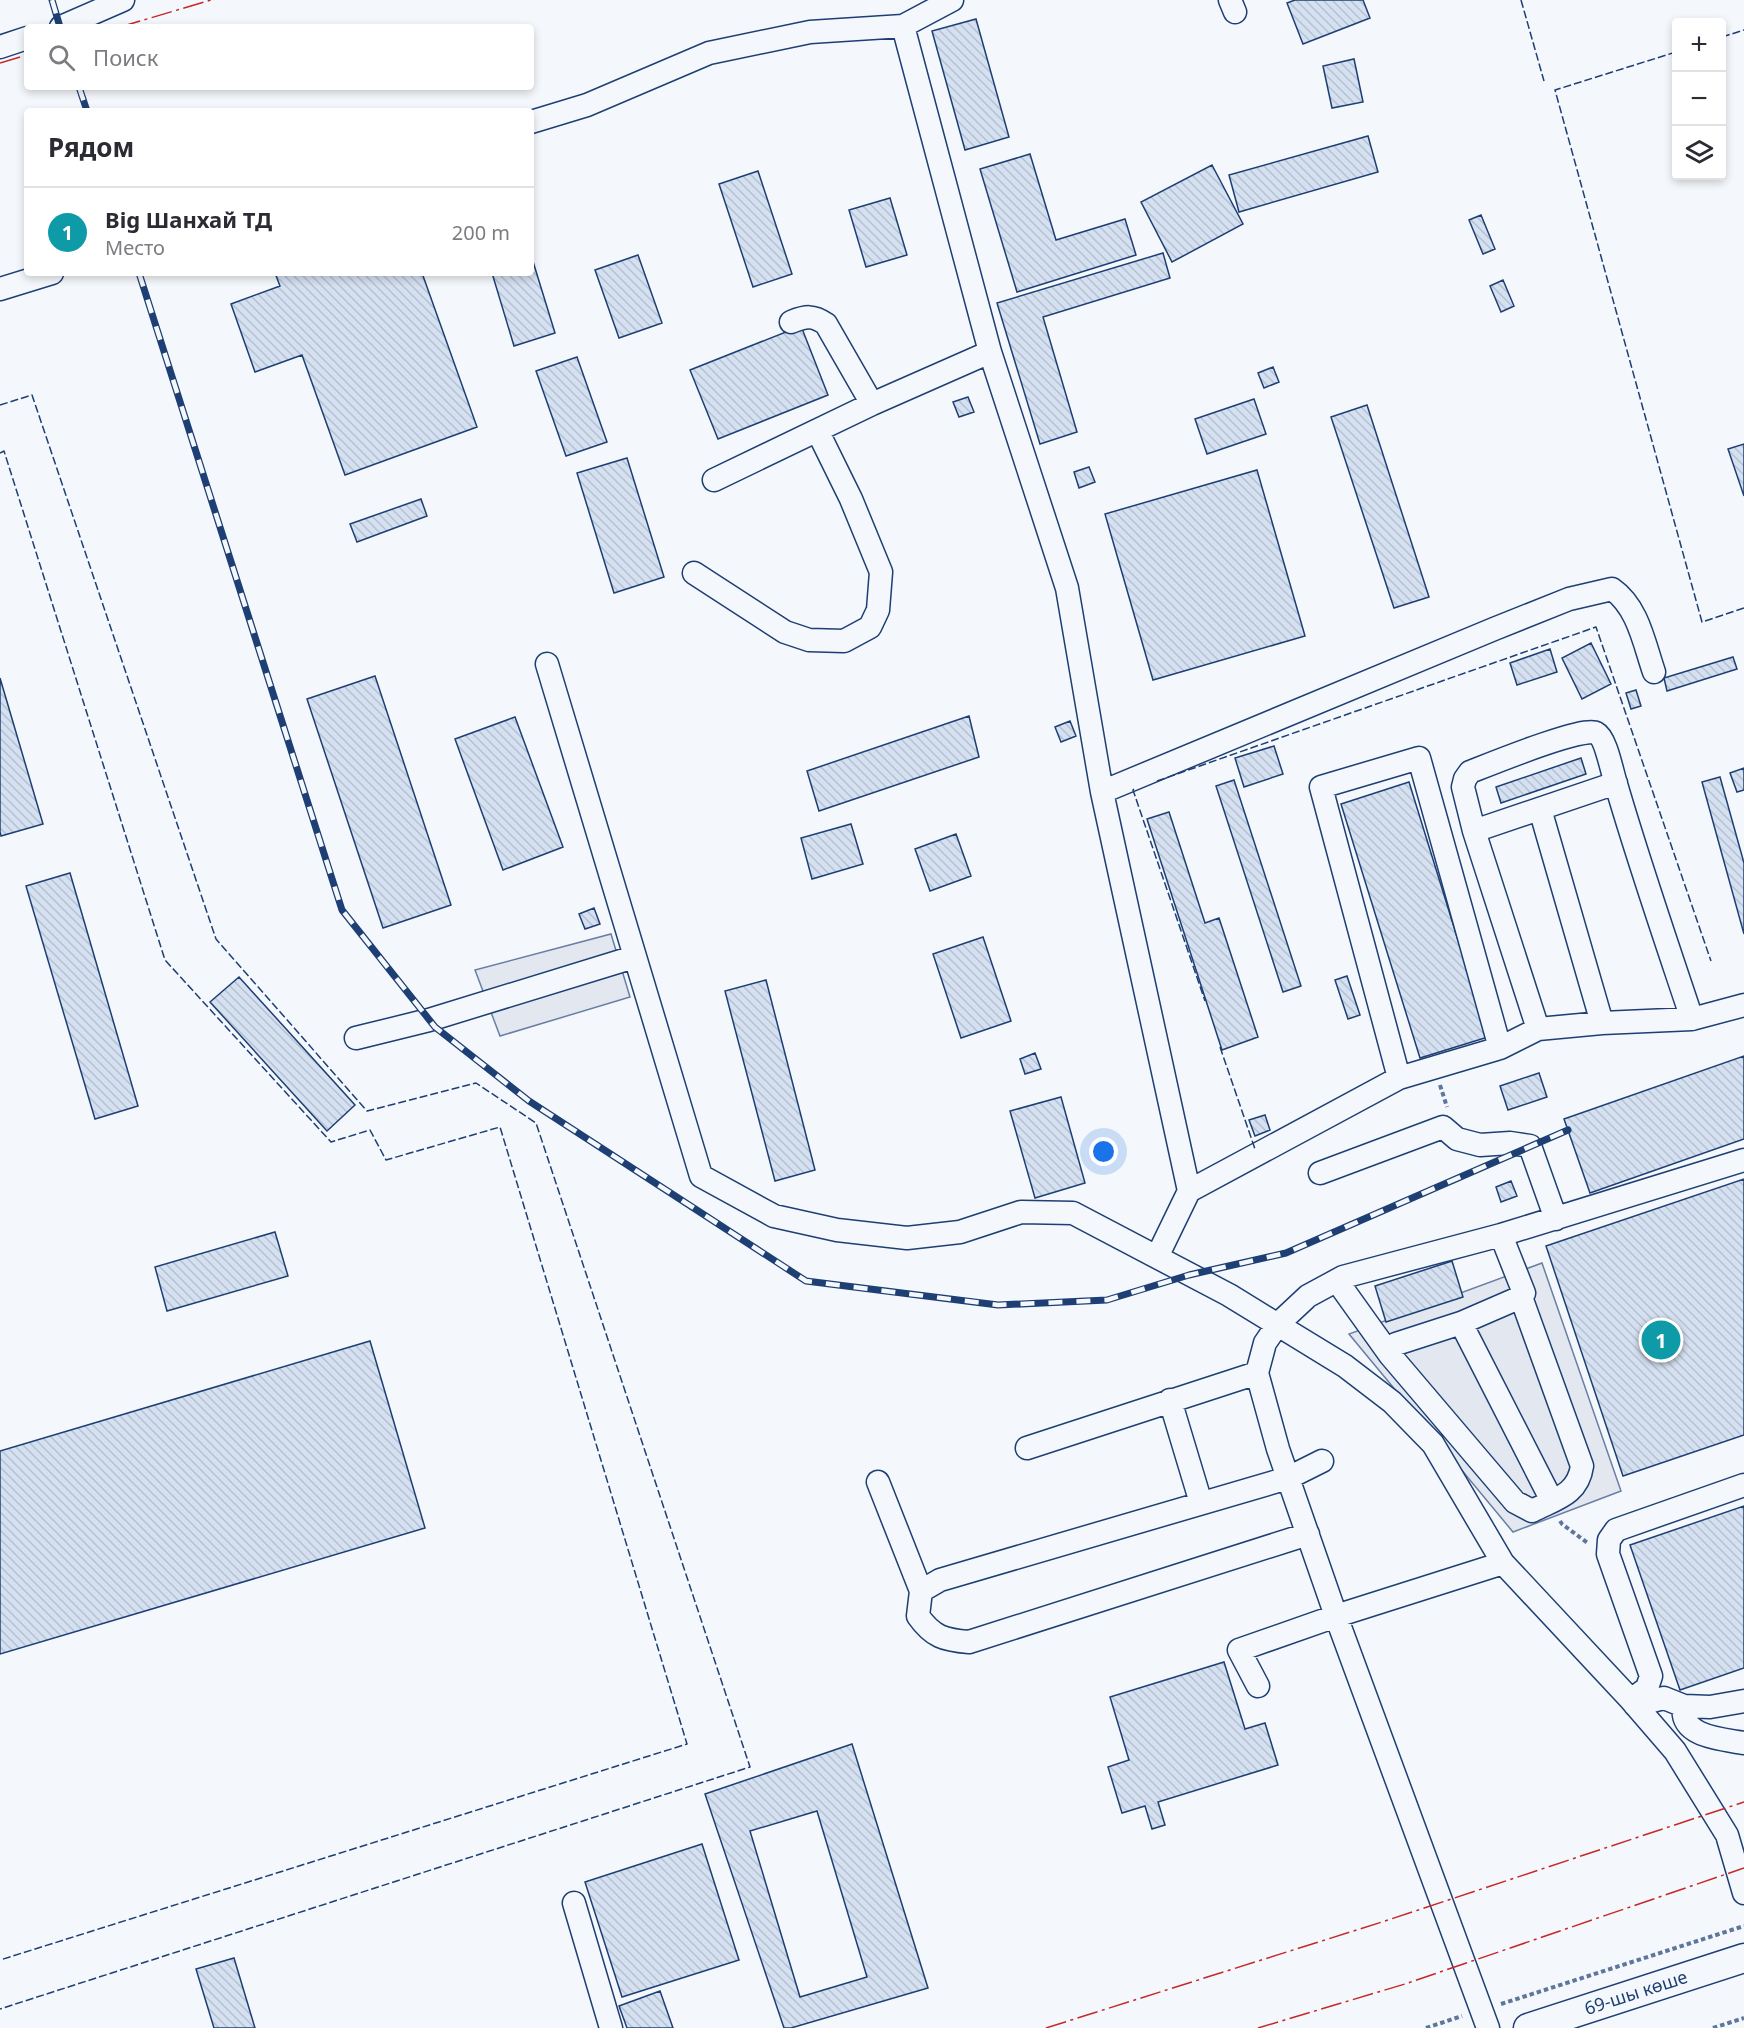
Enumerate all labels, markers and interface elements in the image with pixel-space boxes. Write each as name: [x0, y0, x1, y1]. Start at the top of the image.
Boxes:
map controls: [1672, 18, 1726, 180]
button: +: [1672, 18, 1726, 72]
search box: [24, 24, 534, 90]
icon: search: [45, 41, 78, 74]
text: Поиск: [93, 42, 158, 72]
button: −: [1672, 72, 1726, 126]
button: layers: [1672, 126, 1726, 180]
text: Рядом: [48, 129, 134, 165]
text: Big Шанхай ТД: [105, 204, 272, 234]
text: 1: [62, 219, 73, 246]
text: 200 m: [452, 219, 510, 246]
text: Место: [105, 234, 165, 261]
your location: [1089, 1137, 1118, 1166]
pin: 1: [1642, 1318, 1680, 1362]
street label: 69-шы көше: [1581, 1964, 1690, 2020]

